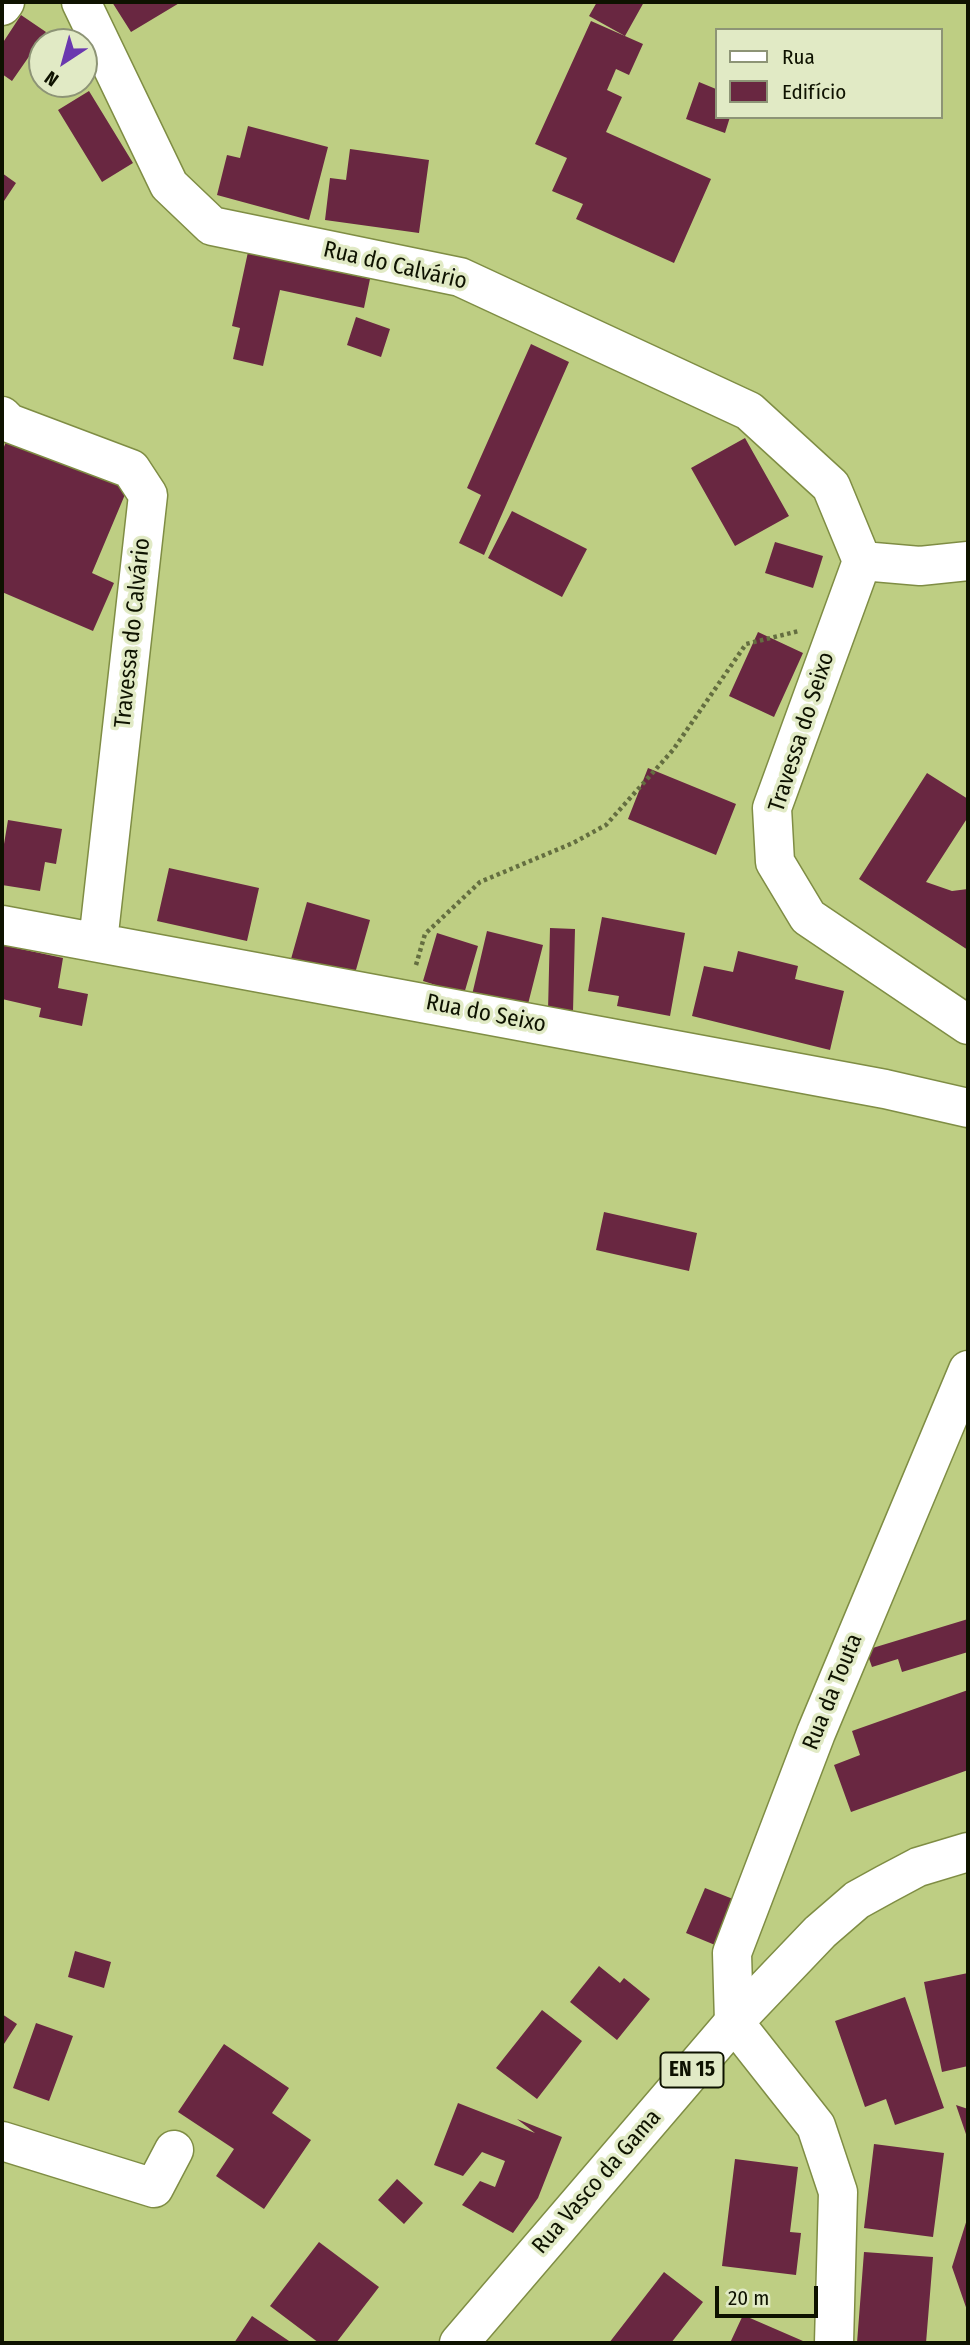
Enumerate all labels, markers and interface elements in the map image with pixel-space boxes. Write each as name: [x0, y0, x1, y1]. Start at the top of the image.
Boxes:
north arrow: [28, 28, 98, 98]
legend: [715, 28, 942, 119]
text: Rua: [782, 44, 815, 70]
text: N: [40, 66, 63, 91]
text: Edifício: [782, 79, 846, 105]
street label: Rua do Calvário: [321, 236, 469, 296]
street label: Travessa do Calvário: [109, 537, 157, 729]
street label: Travessa do Seixo: [763, 649, 841, 815]
street label: Rua do Seixo: [424, 989, 548, 1039]
street label: Rua da Touta: [797, 1630, 869, 1754]
road number: EN 15: [660, 2052, 724, 2088]
street label: Rua Vasco da Gama: [527, 2104, 667, 2260]
scale bar: [718, 2272, 821, 2316]
text: 20 m: [728, 2285, 769, 2311]

